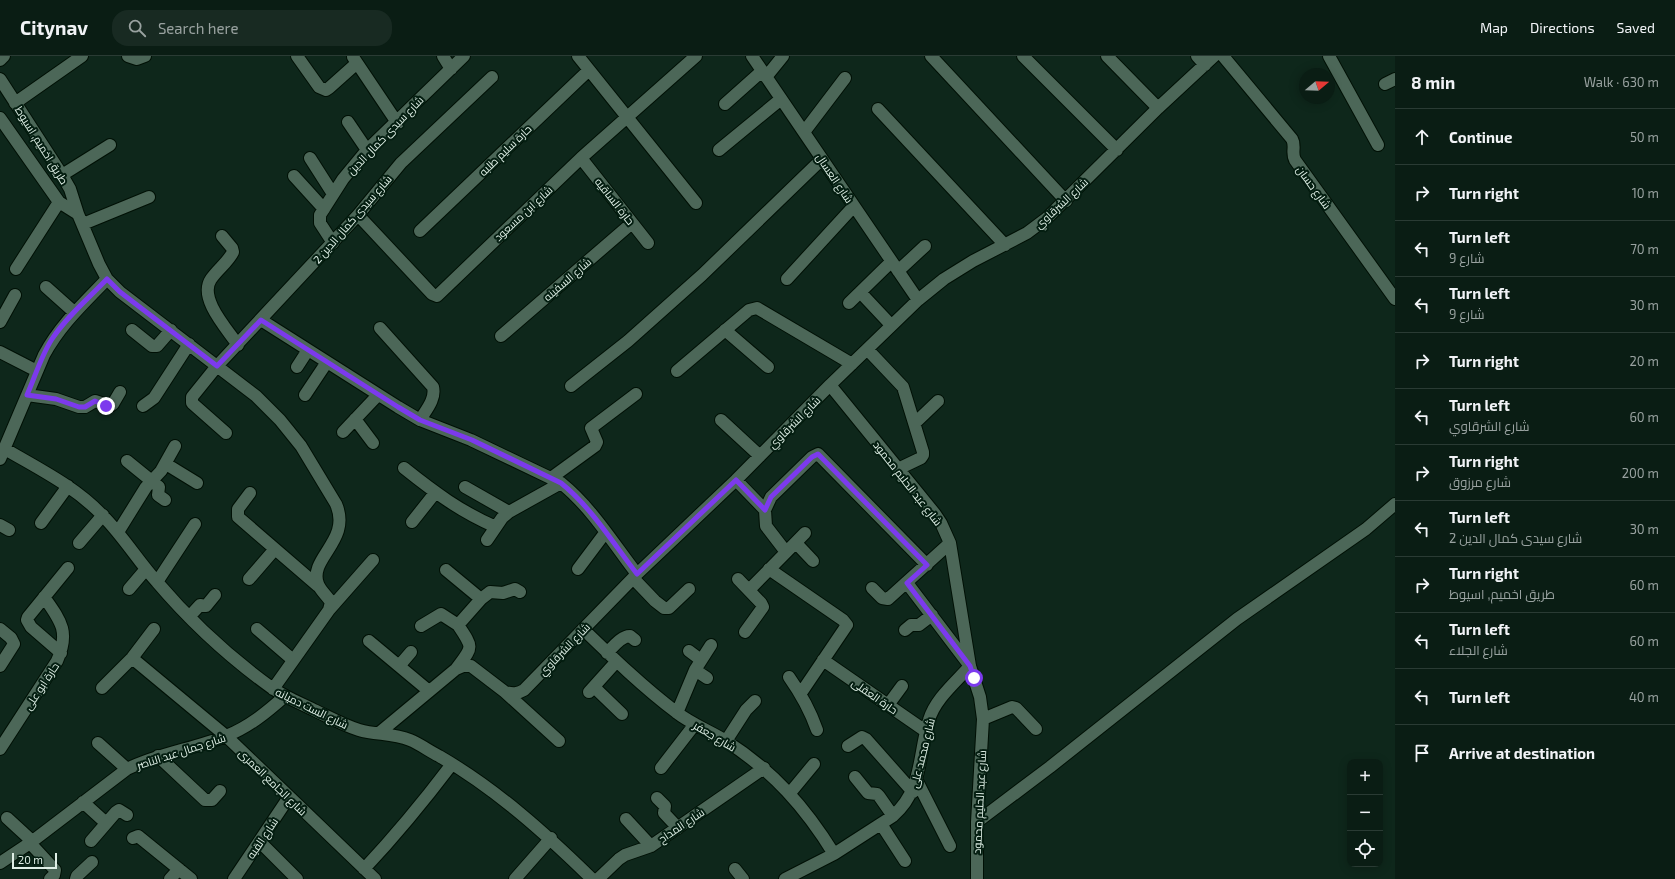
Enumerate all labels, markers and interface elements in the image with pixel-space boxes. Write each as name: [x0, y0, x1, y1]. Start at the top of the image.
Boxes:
search box: [112, 10, 392, 46]
text: Citynav: [20, 16, 88, 39]
icon: search: [126, 17, 148, 39]
text: Search here: [158, 19, 238, 37]
text: Map: [1480, 19, 1508, 36]
text: Directions: [1530, 19, 1595, 36]
text: Saved: [1617, 19, 1655, 36]
north arrow: [1299, 68, 1335, 104]
text: 8 min: [1411, 72, 1455, 92]
text: Walk · 630 m: [1584, 74, 1659, 90]
street label: شارع سيدى كمال الدين: [344, 93, 427, 178]
street label: طريق اخميم, اسيوط: [11, 104, 71, 187]
street label: حارة سليم طلبه: [476, 122, 535, 180]
icon: ahead: [1411, 126, 1433, 148]
text: Continue: [1449, 128, 1512, 146]
text: 50 m: [1630, 129, 1659, 145]
street label: شارع العسال: [812, 151, 856, 206]
street label: شارع حسان: [1292, 163, 1334, 212]
street label: شارع سيدى كمال الدين 2: [310, 172, 395, 267]
street label: حارة الساقيه: [592, 175, 637, 228]
street label: شارع الشرقاوي: [1032, 175, 1092, 233]
icon: right: [1411, 182, 1433, 204]
street label: شارع ابن مسعود: [491, 183, 556, 245]
text: Turn right: [1449, 184, 1519, 202]
text: 10 m: [1632, 185, 1659, 201]
text: Turn left: [1449, 228, 1510, 246]
icon: left: [1411, 238, 1433, 260]
text: 70 m: [1630, 241, 1659, 257]
text: شارع 9: [1449, 250, 1485, 266]
street label: شارع السفينه: [540, 255, 595, 305]
text: Turn left: [1449, 284, 1510, 302]
icon: left: [1411, 294, 1433, 316]
text: 30 m: [1630, 297, 1659, 313]
text: شارع 9: [1449, 306, 1485, 322]
icon: right: [1411, 350, 1433, 372]
text: Turn right: [1449, 352, 1519, 370]
text: 20 m: [1630, 353, 1659, 369]
street label: شارع الشرقاوي: [765, 393, 825, 453]
text: Turn left: [1449, 396, 1510, 414]
route end: [97, 397, 115, 415]
icon: left: [1411, 406, 1433, 428]
text: 60 m: [1629, 409, 1659, 425]
text: شارع الشرقاوي: [1449, 418, 1529, 434]
street label: شارع عبد الحليم محمود: [869, 438, 945, 529]
text: Turn right: [1449, 452, 1519, 470]
icon: right: [1411, 462, 1433, 484]
text: 200 m: [1622, 465, 1659, 481]
text: شارع مرزوق: [1449, 474, 1511, 490]
text: Turn left: [1449, 508, 1510, 526]
icon: left: [1411, 518, 1433, 540]
text: 30 m: [1630, 521, 1659, 537]
text: شارع سيدى كمال الدين 2: [1449, 530, 1582, 546]
text: Turn right: [1449, 564, 1519, 582]
icon: right: [1411, 574, 1433, 596]
text: 60 m: [1629, 577, 1659, 593]
text: طريق اخميم, اسيوط: [1449, 586, 1555, 602]
street label: شارع الشرقاوي: [536, 620, 594, 680]
text: Turn left: [1449, 620, 1510, 638]
icon: left: [1411, 630, 1433, 652]
text: 60 m: [1629, 633, 1659, 649]
text: شارع الجلاء: [1449, 642, 1508, 658]
street label: حارة ابو على: [21, 660, 62, 713]
route start: [965, 669, 983, 687]
street label: حارة العقلى: [849, 676, 900, 717]
street label: شارع الست دميانه: [273, 685, 350, 733]
icon: left: [1411, 686, 1433, 708]
text: Turn left: [1449, 688, 1510, 706]
text: 40 m: [1629, 689, 1659, 705]
street label: شارع محمد على: [907, 717, 939, 790]
street label: شارع جعفر: [690, 718, 739, 755]
street label: شارع جمال عبد الناصر: [134, 730, 228, 774]
icon: arrive: [1411, 742, 1433, 764]
text: Arrive at destination: [1449, 744, 1595, 762]
street label: شارع الجامع العمرى: [235, 746, 310, 819]
street label: شارع عبد الحليم محمود: [970, 750, 990, 854]
map controls: [1347, 759, 1383, 867]
button: +: [1347, 759, 1383, 795]
button: −: [1347, 795, 1383, 831]
street label: شارع المداح: [656, 805, 707, 847]
street label: شارع القبه: [244, 815, 282, 862]
button: locate: [1347, 831, 1383, 867]
scale bar: [12, 851, 57, 870]
text: 20 m: [18, 853, 43, 866]

